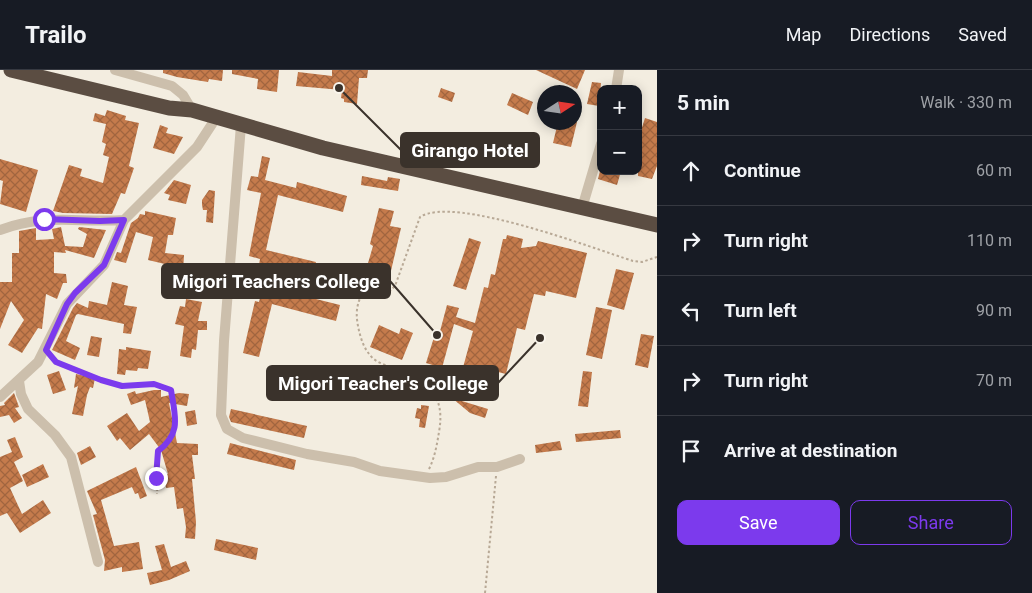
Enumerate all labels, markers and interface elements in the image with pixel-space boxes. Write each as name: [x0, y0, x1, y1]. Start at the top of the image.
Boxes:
text: Trailo: [25, 21, 87, 49]
text: Map: [786, 24, 821, 45]
text: Directions: [849, 24, 930, 45]
text: Saved: [958, 24, 1007, 45]
north arrow: [537, 85, 582, 130]
map controls: [597, 85, 642, 175]
button: +: [597, 85, 642, 130]
text: 5 min: [677, 91, 730, 115]
text: Walk · 330 m: [920, 93, 1012, 112]
button: −: [597, 130, 642, 175]
callout: Girango Hotel: [401, 133, 539, 167]
text: Girango Hotel: [411, 139, 529, 162]
icon: ahead: [677, 157, 705, 185]
text: Continue: [724, 159, 801, 182]
text: 60 m: [976, 161, 1012, 180]
route start: [33, 208, 56, 231]
icon: right: [677, 227, 705, 255]
text: Turn right: [724, 229, 808, 252]
text: 110 m: [967, 231, 1012, 250]
callout: Migori Teachers College: [162, 264, 390, 298]
text: Migori Teachers College: [172, 270, 380, 293]
icon: left: [677, 297, 705, 325]
text: Turn left: [724, 299, 797, 322]
text: 90 m: [976, 301, 1012, 320]
callout: Migori Teacher's College: [267, 366, 498, 400]
icon: right: [677, 367, 705, 395]
text: Turn right: [724, 369, 808, 392]
text: 70 m: [976, 371, 1012, 390]
text: Migori Teacher's College: [278, 372, 488, 395]
icon: arrive: [677, 437, 705, 465]
text: Arrive at destination: [724, 439, 897, 462]
route end: [145, 467, 168, 490]
button: Save: [677, 500, 840, 545]
button: Share: [850, 500, 1012, 545]

